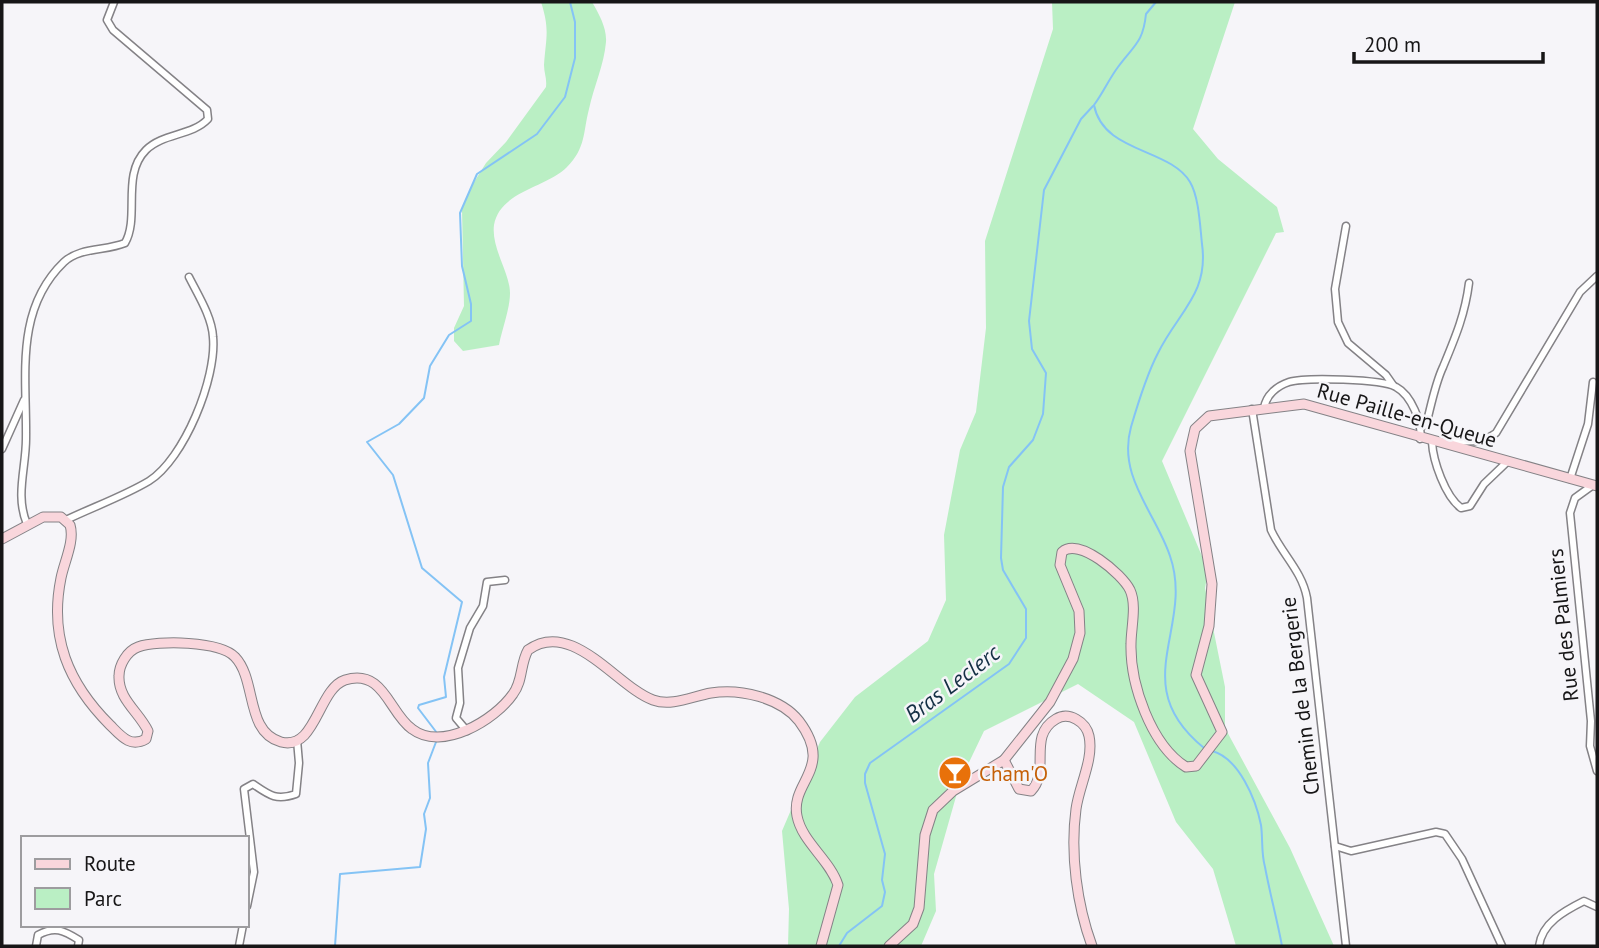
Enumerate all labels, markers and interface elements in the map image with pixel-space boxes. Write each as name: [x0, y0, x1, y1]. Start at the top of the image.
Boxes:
scale bar: [1354, 21, 1543, 65]
text: 200 m: [1364, 31, 1421, 58]
street label: Rue Paille-en-Queue: [1314, 376, 1500, 454]
street label: Rue des Palmiers: [1542, 547, 1584, 703]
street label: Chemin de la Bergerie: [1274, 596, 1326, 796]
water label: Bras Leclerc: [899, 638, 1006, 728]
bar icon: Cham'O: [936, 754, 974, 792]
place label: Cham'O: [979, 760, 1048, 787]
legend: [21, 836, 248, 927]
text: Route: [84, 850, 136, 877]
text: Parc: [84, 885, 122, 912]

